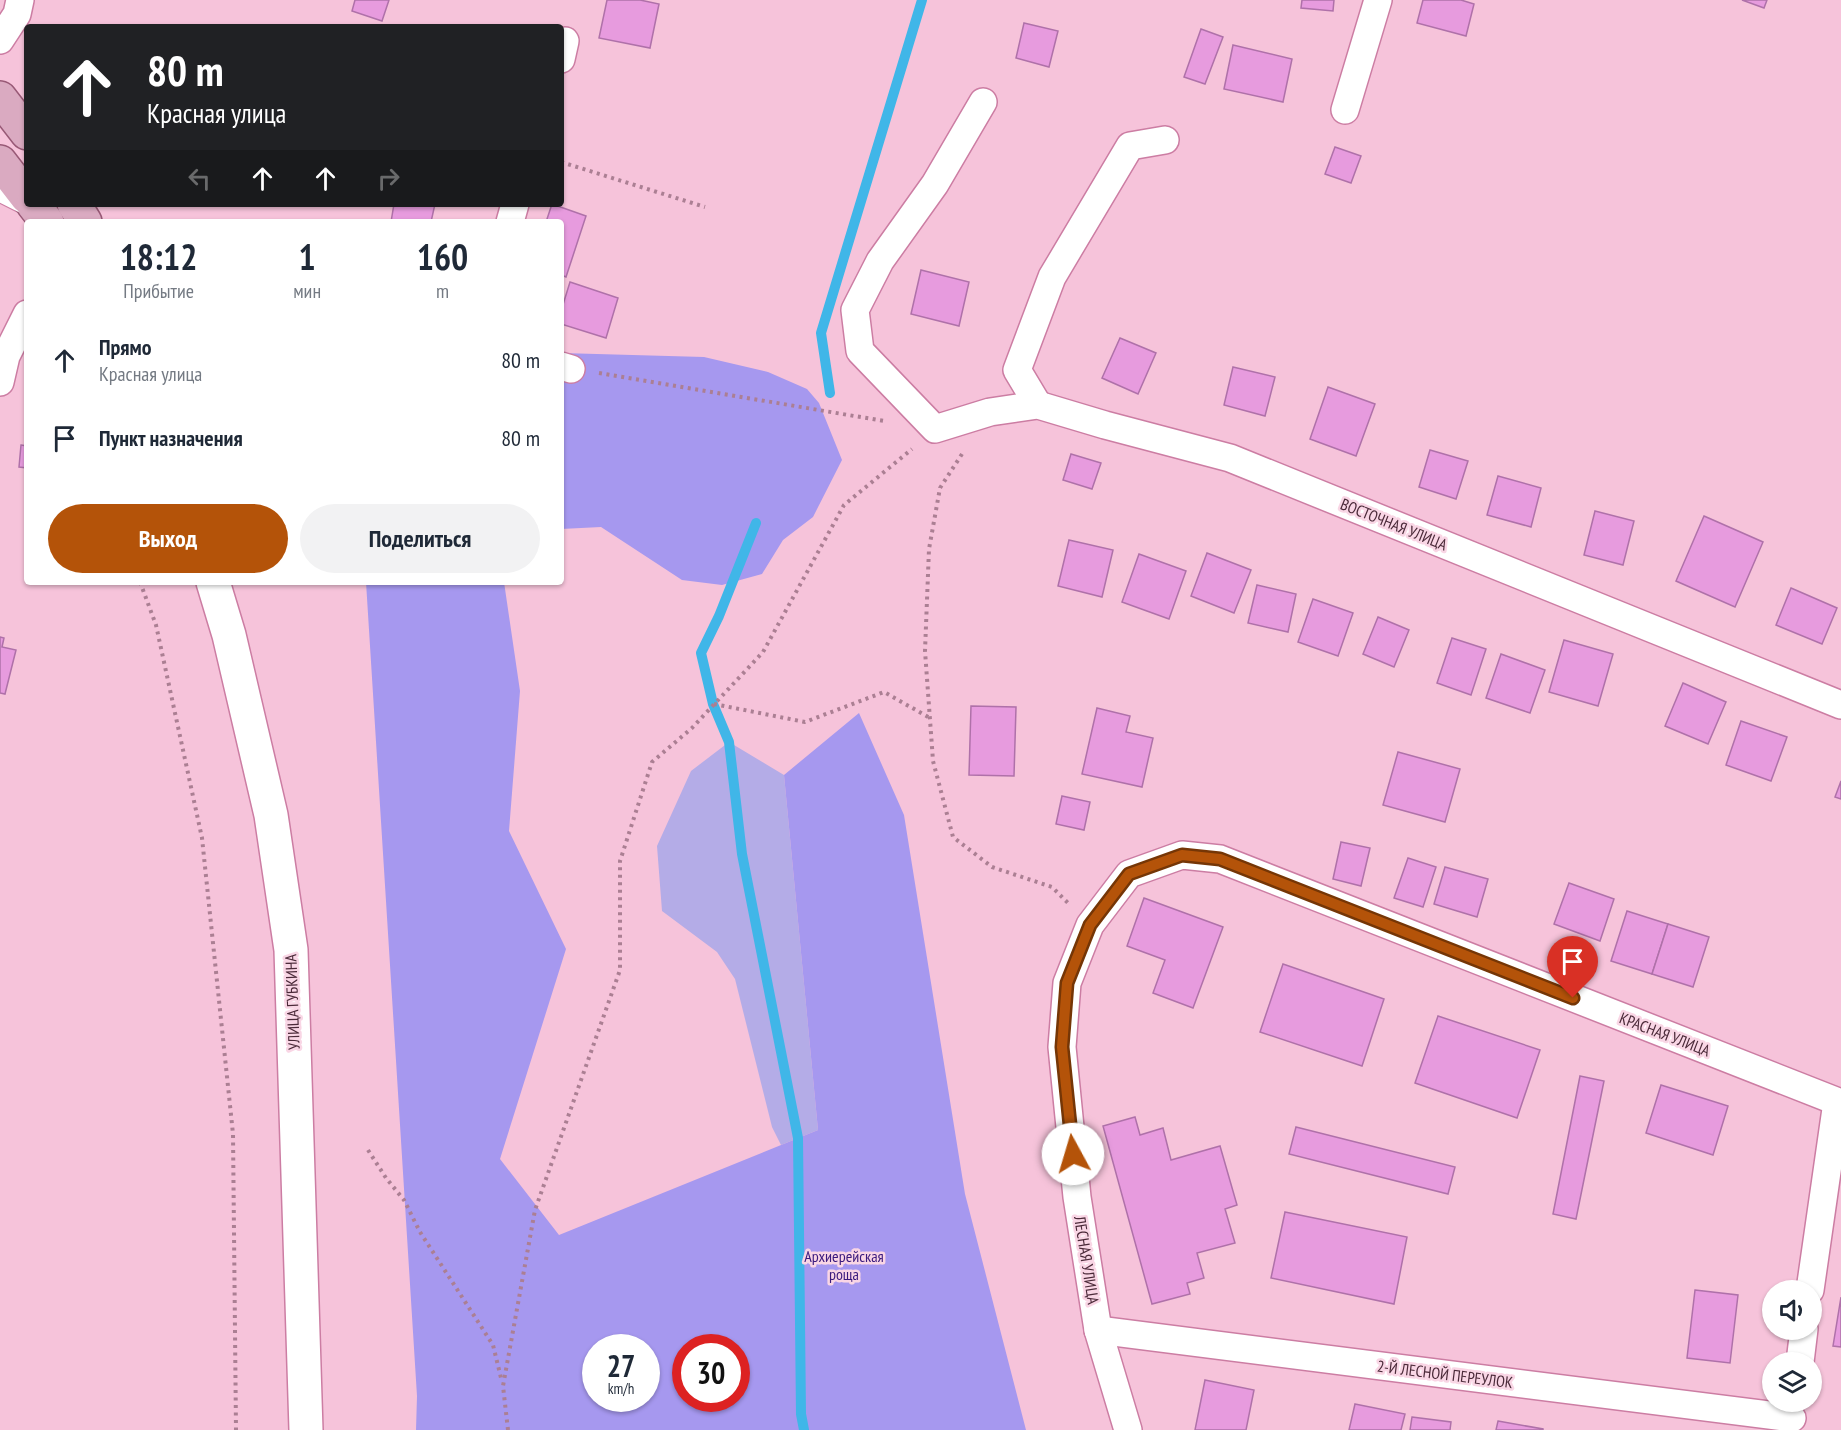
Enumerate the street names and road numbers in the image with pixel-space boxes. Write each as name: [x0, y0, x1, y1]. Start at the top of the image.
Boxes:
street label: ВОСТОЧНАЯ УЛИЦА: [1338, 494, 1451, 555]
street label: УЛИЦА ГУБКИНА: [280, 953, 304, 1050]
street label: КРАСНАЯ УЛИЦА: [1617, 1008, 1714, 1061]
street label: ЛЕСНАЯ УЛИЦА: [1070, 1214, 1104, 1306]
street label: 2-Й ЛЕСНОЙ ПЕРЕУЛОК: [1376, 1356, 1514, 1392]

